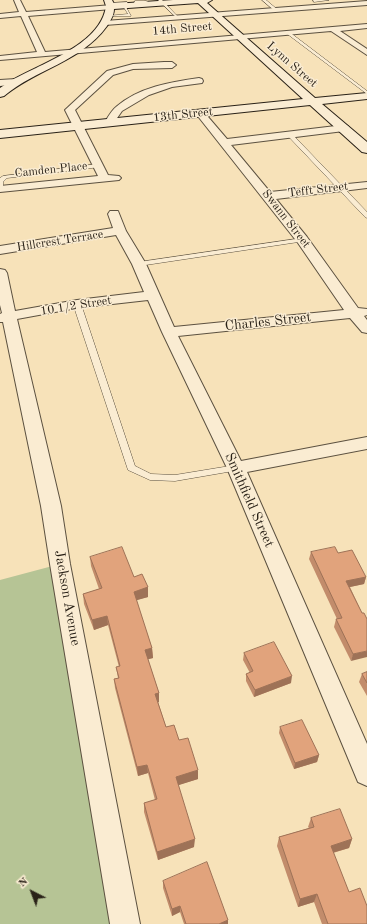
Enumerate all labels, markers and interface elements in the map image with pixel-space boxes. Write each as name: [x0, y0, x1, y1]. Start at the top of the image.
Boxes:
street label: 14th Street: [152, 19, 212, 39]
street label: Lynn Street: [264, 39, 320, 91]
street label: 13th Street: [153, 105, 213, 125]
street label: Camden Place: [14, 159, 88, 181]
street label: Tefft Street: [287, 179, 349, 201]
street label: Swann Street: [259, 187, 313, 251]
street label: Hillcrest Terrace: [16, 227, 104, 255]
street label: 10 1/2 Street: [39, 293, 113, 319]
street label: Charles Street: [224, 309, 312, 335]
street label: Smithfield Street: [221, 450, 277, 550]
street label: Jackson Avenue: [50, 549, 84, 647]
north arrow: [12, 872, 52, 912]
text: N: [17, 876, 30, 890]

